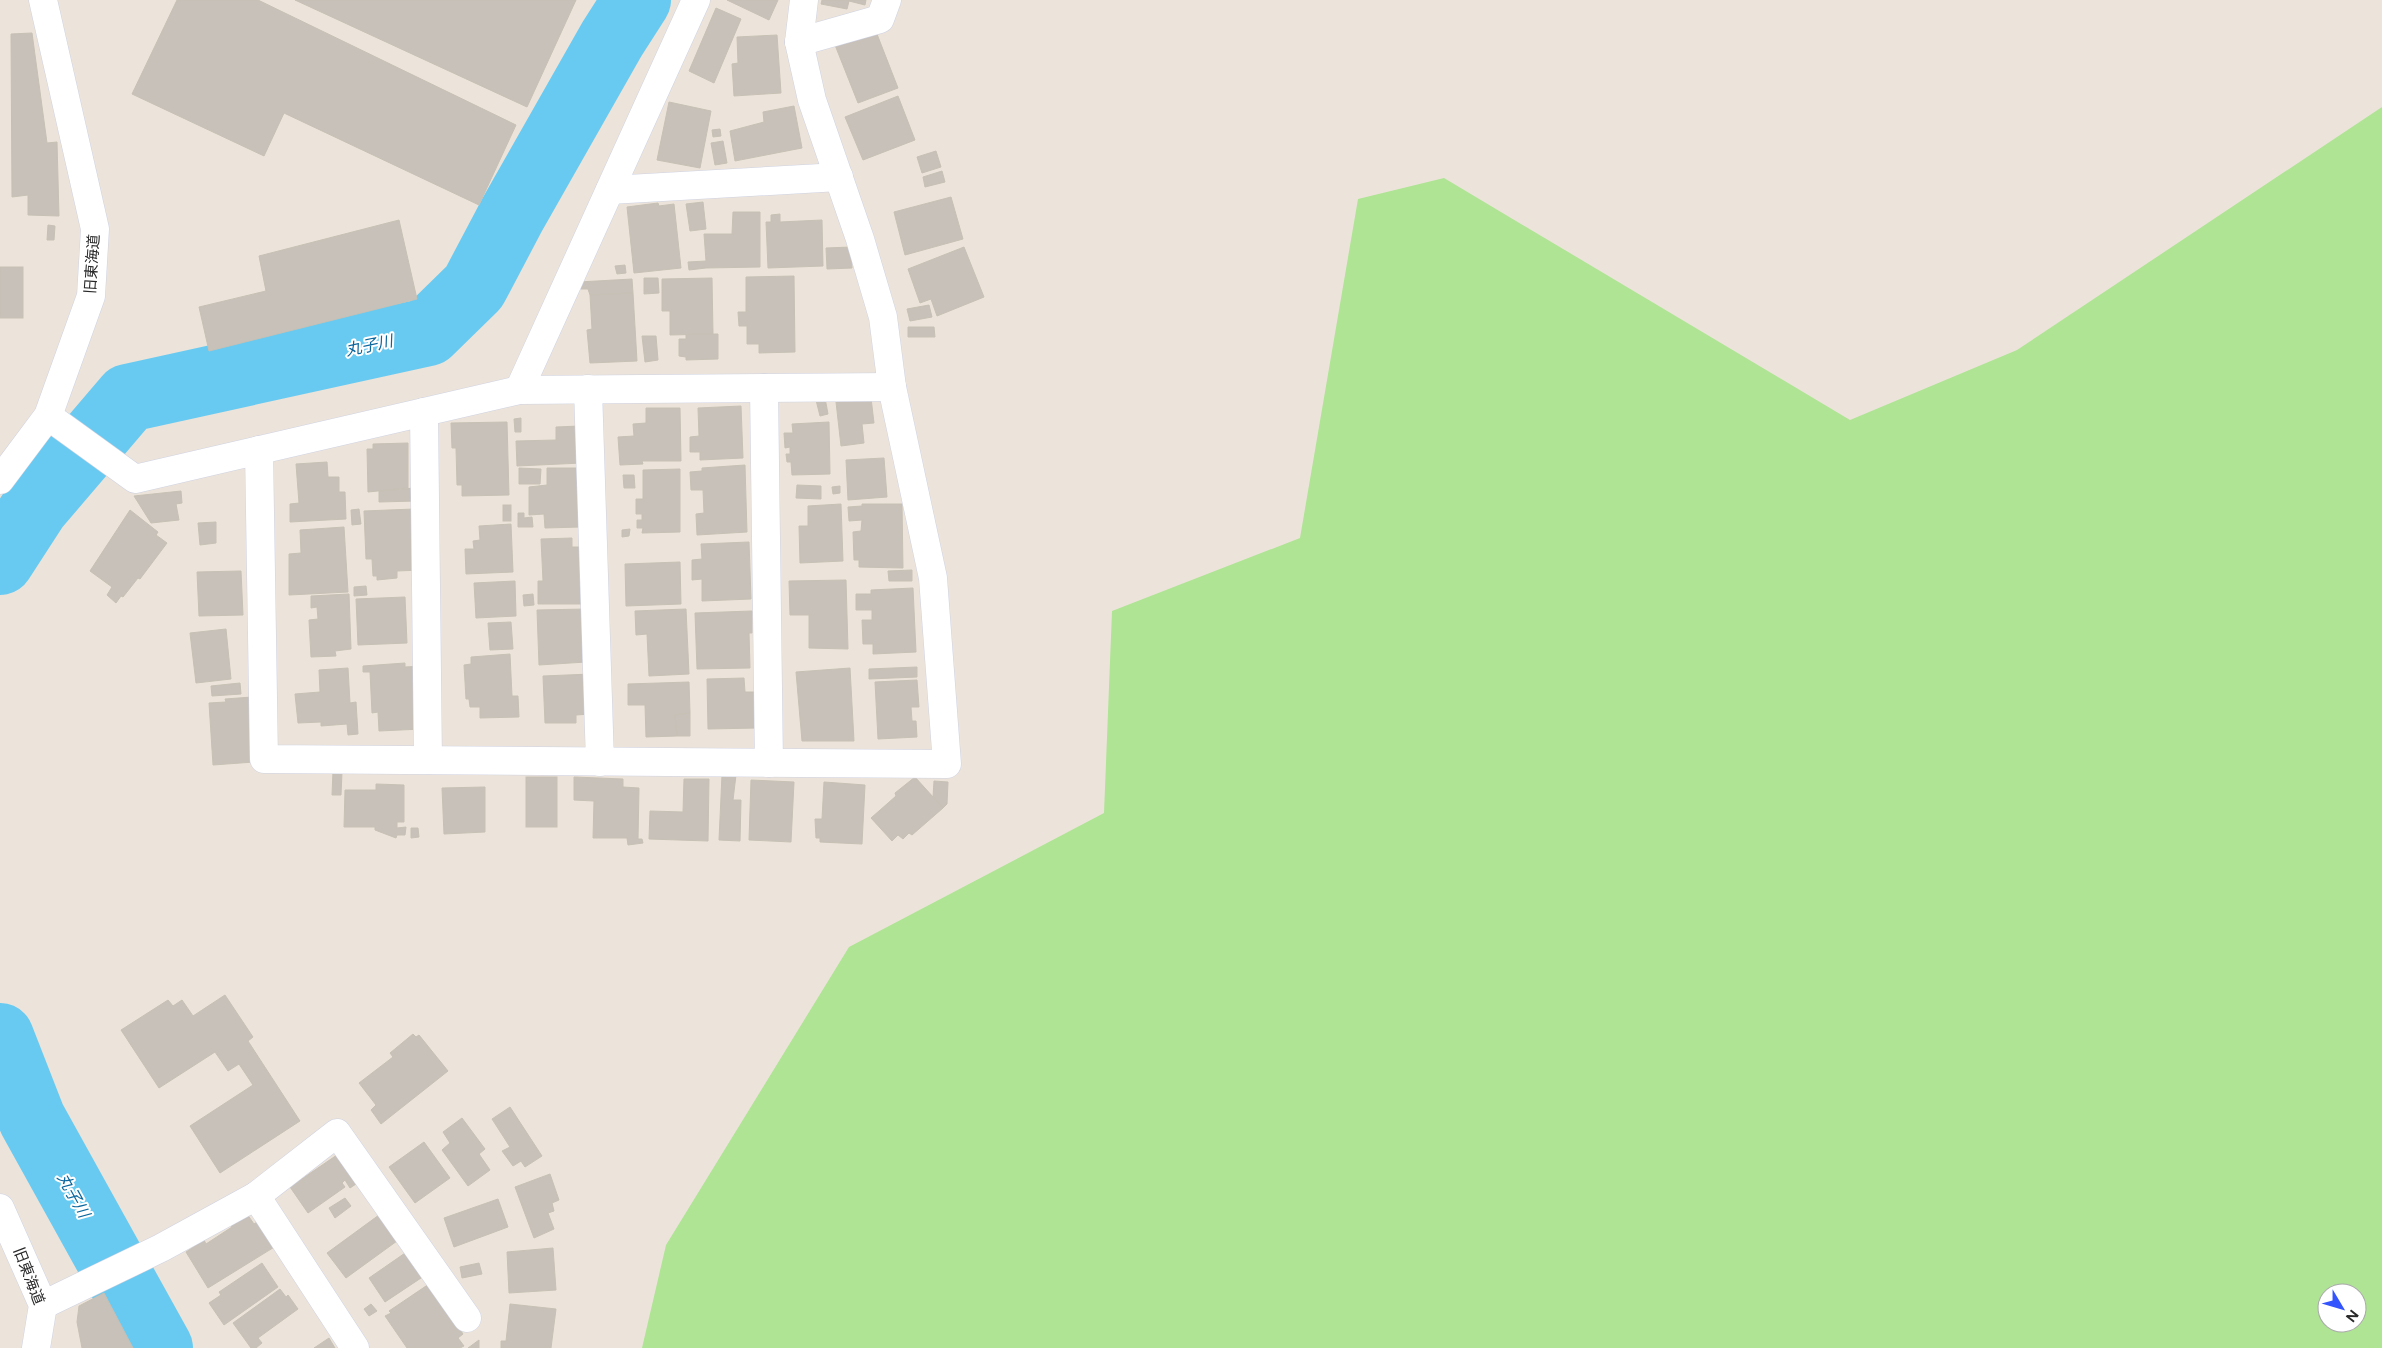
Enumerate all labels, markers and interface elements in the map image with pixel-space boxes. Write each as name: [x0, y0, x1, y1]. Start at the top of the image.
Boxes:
street label: 旧東海道: [81, 233, 103, 295]
water label: 丸子川: [344, 331, 397, 360]
water label: 丸子川: [54, 1170, 94, 1223]
street label: 旧東海道: [10, 1245, 48, 1307]
north arrow: [2317, 1283, 2367, 1333]
text: N: [2342, 1306, 2362, 1325]

